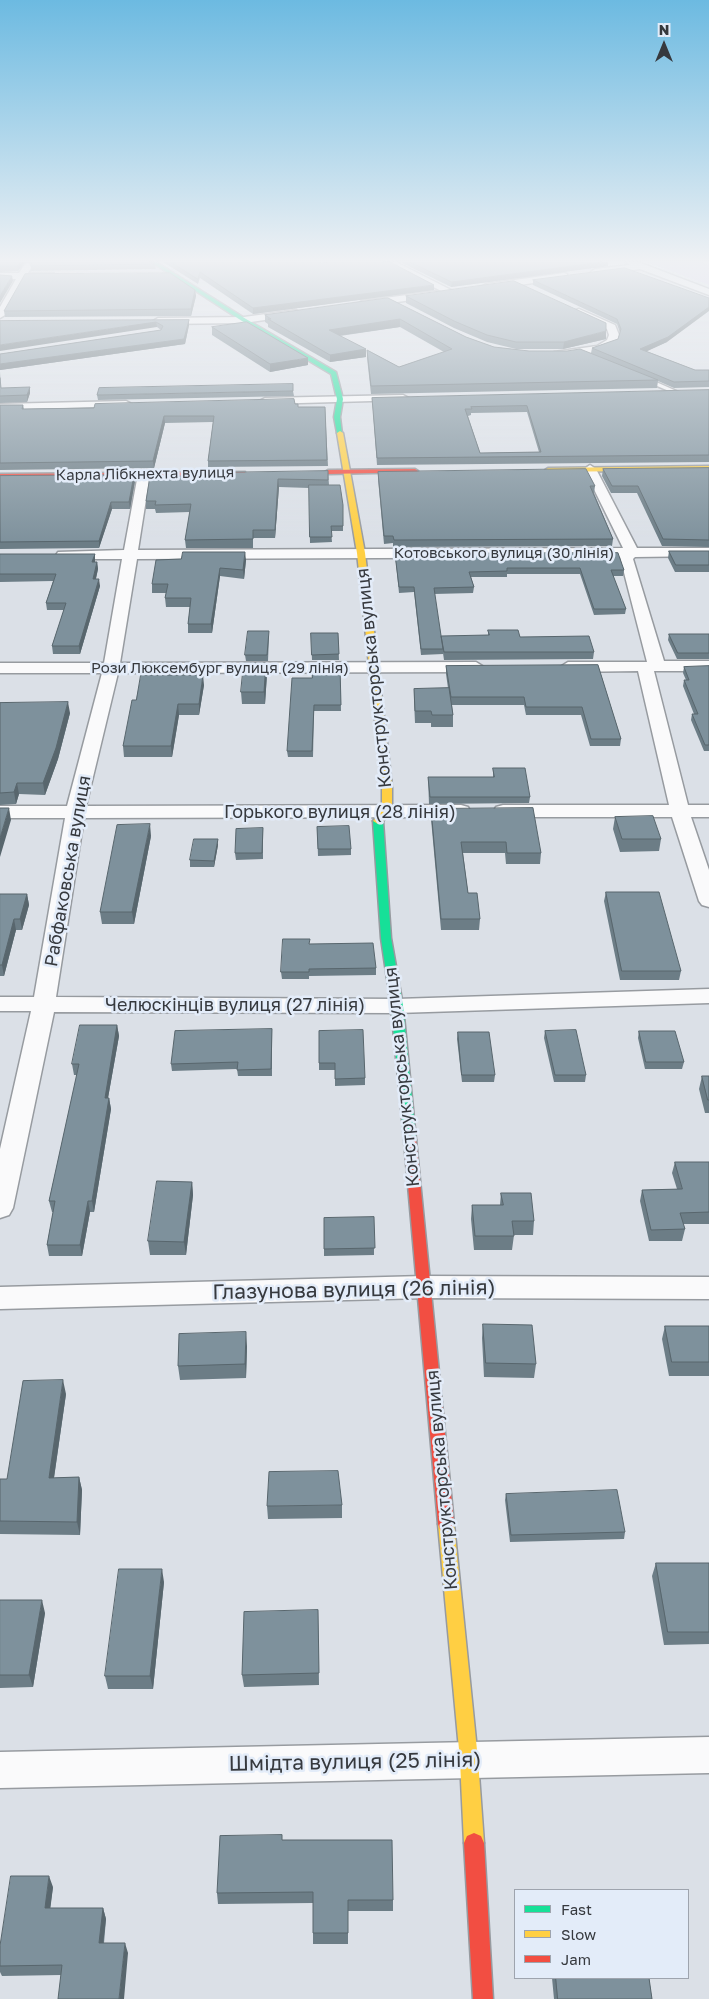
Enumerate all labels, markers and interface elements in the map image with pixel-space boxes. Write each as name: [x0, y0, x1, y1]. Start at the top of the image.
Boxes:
north arrow: [639, 20, 689, 70]
text: N: [659, 21, 669, 38]
street label: Карла Лібкнехта вулиця: [56, 463, 234, 485]
street label: Котовського вулиця (30 лiнiя): [394, 544, 614, 562]
street label: Конструкторська вулиця: [352, 567, 396, 789]
street label: Рози Люксембург вулиця (29 лiнiя): [91, 659, 349, 677]
street label: Рабфаковська вулиця: [41, 774, 95, 968]
street label: Горького вулиця (28 лiнiя): [224, 801, 456, 823]
street label: Конструкторська вулиця: [380, 966, 424, 1188]
street label: Челюскінців вулиця (27 лiнiя): [105, 994, 365, 1016]
street label: Глазунова вулиця (26 лiнiя): [212, 1275, 496, 1305]
street label: Конструкторська вулиця: [422, 1369, 462, 1591]
street label: Шмідта вулиця (25 лiнiя): [228, 1747, 482, 1777]
legend: [514, 1889, 689, 1979]
text: Fast: [561, 1900, 592, 1918]
text: Slow: [561, 1925, 596, 1943]
text: Jam: [561, 1950, 591, 1968]

